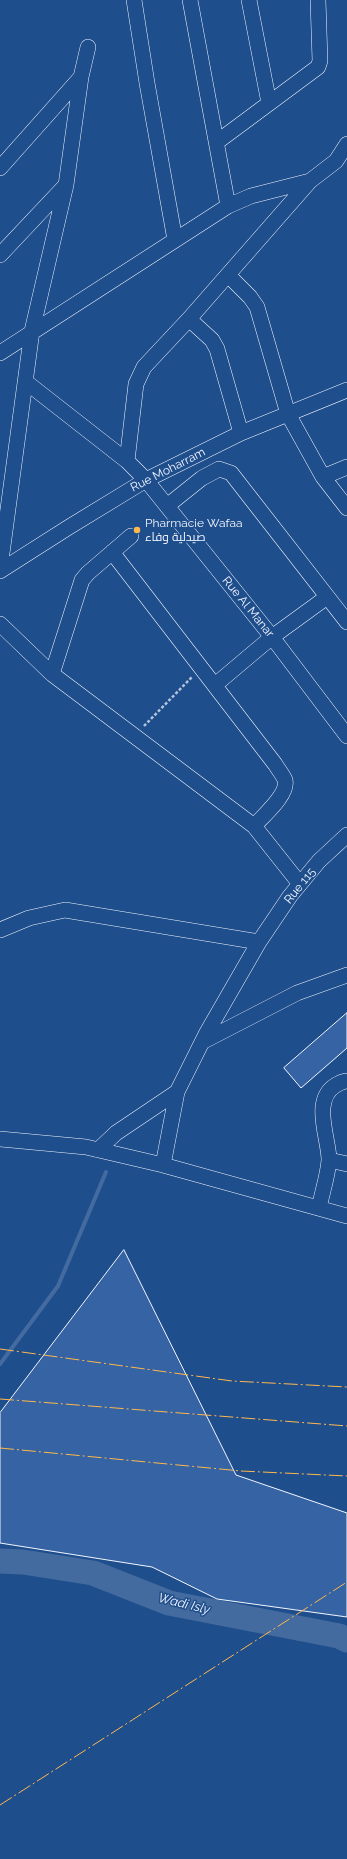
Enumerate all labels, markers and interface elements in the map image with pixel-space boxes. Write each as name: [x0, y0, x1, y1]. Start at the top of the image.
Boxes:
street label: Rue Moharram: [128, 445, 208, 495]
place label: Pharmacie Wafaa صيدلية وفاء: [145, 516, 243, 544]
marker: Pharmacie Wafaa صيدلية وفاء: [132, 525, 142, 535]
street label: Rue Al Manar: [219, 574, 277, 640]
street label: Rue 115: [281, 865, 319, 907]
water label: Wadi Isly: [157, 1590, 211, 1618]

